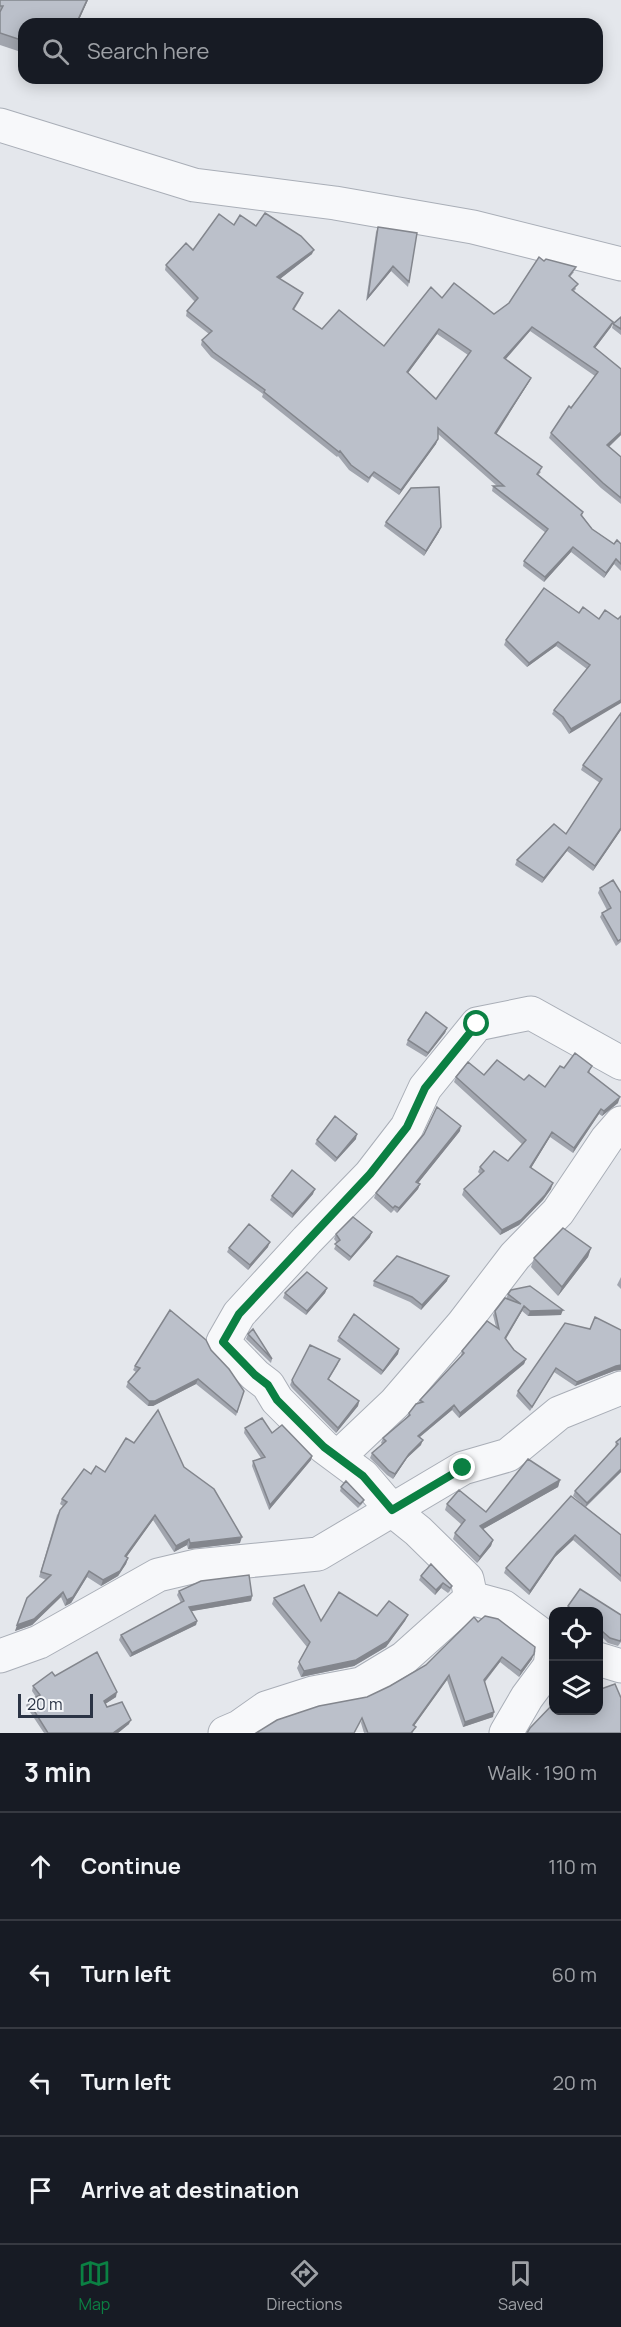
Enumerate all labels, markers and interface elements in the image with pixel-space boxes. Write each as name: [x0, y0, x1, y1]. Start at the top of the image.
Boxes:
search box: [18, 18, 603, 84]
icon: search: [39, 35, 72, 68]
text: Search here: [87, 36, 209, 66]
route start: [463, 1010, 489, 1036]
route end: [449, 1454, 475, 1480]
map controls: [549, 1607, 603, 1715]
button: locate: [549, 1607, 603, 1661]
button: layers: [549, 1661, 603, 1715]
scale bar: [18, 1691, 93, 1718]
text: 20 m: [27, 1693, 63, 1715]
text: 3 min: [24, 1754, 91, 1790]
text: Walk · 190 m: [488, 1759, 597, 1786]
icon: ahead: [24, 1850, 57, 1883]
text: Continue: [81, 1851, 181, 1881]
text: 110 m: [548, 1853, 597, 1880]
icon: left: [24, 1958, 57, 1991]
text: Turn left: [81, 1959, 171, 1989]
text: 60 m: [551, 1961, 597, 1988]
icon: left: [24, 2066, 57, 2099]
text: Turn left: [81, 2067, 171, 2097]
text: 20 m: [552, 2069, 597, 2096]
icon: arrive: [24, 2174, 57, 2207]
text: Arrive at destination: [81, 2175, 299, 2205]
tab: Map: [78, 2257, 111, 2315]
tab: Directions: [267, 2257, 342, 2315]
tab: Saved: [498, 2257, 543, 2315]

